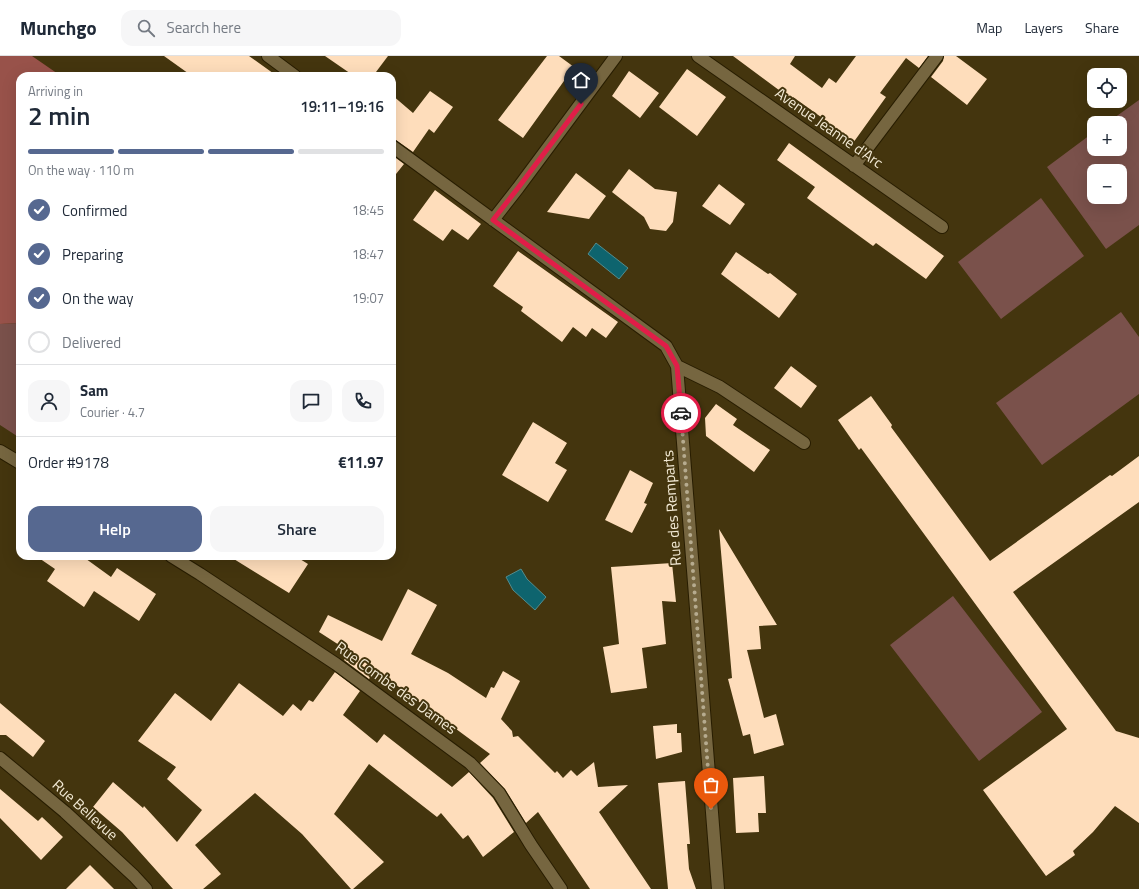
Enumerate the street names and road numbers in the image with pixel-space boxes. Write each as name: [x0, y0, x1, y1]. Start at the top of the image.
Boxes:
street label: Avenue Jeanne d'Arc: [770, 82, 888, 174]
street label: Rue des Remparts: [656, 449, 687, 567]
street label: Rue Combe des Dames: [331, 636, 462, 740]
street label: Rue Bellevue: [47, 774, 123, 846]

